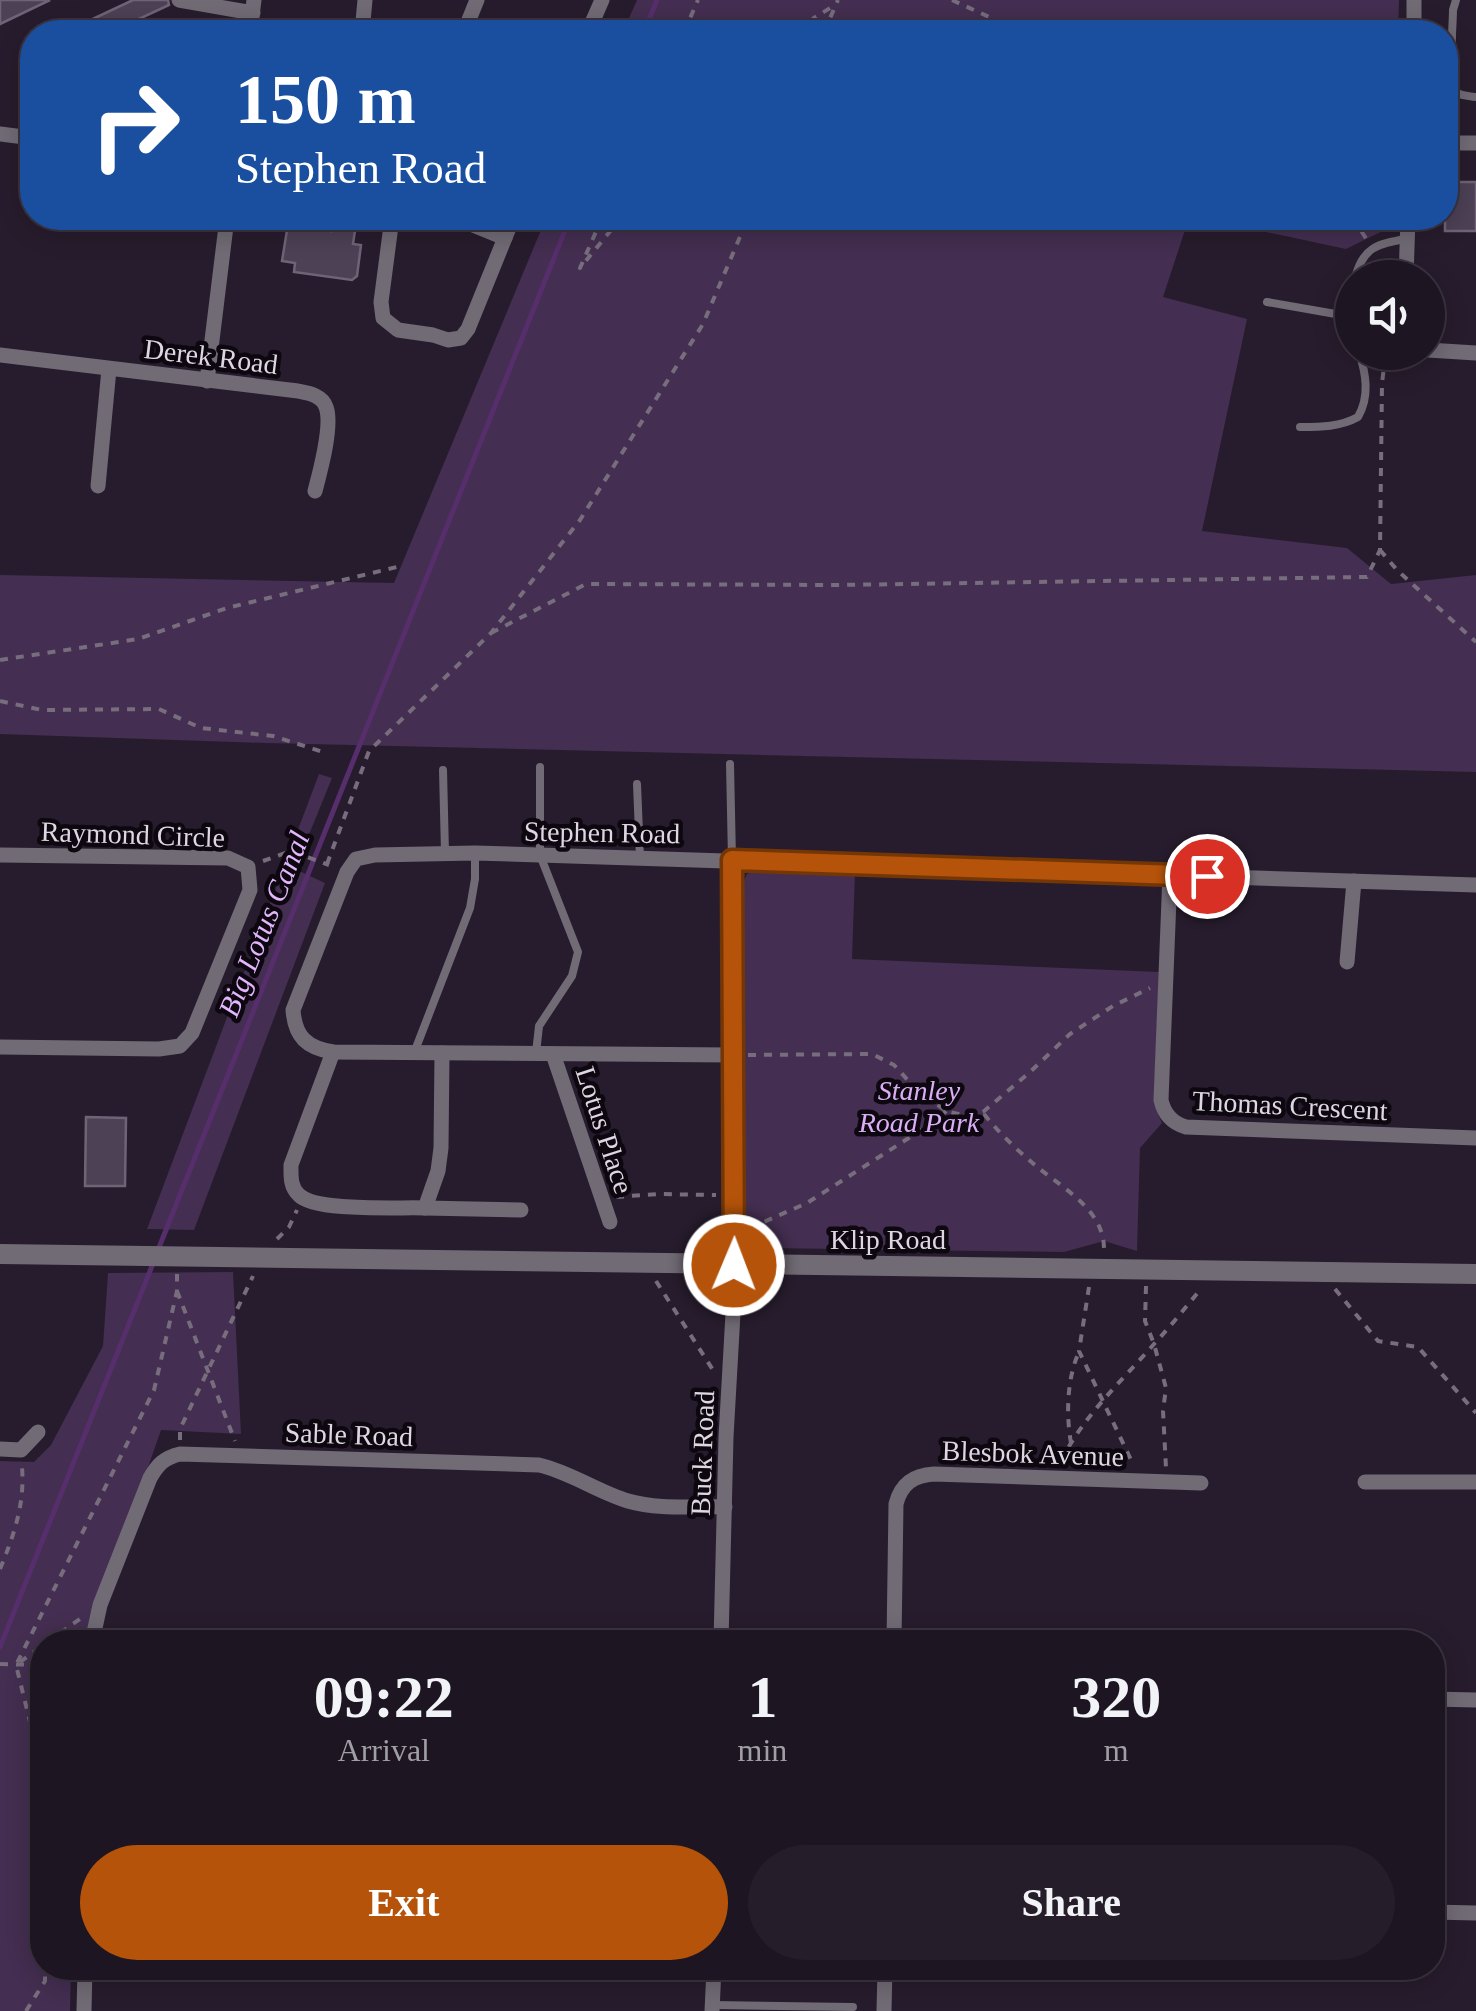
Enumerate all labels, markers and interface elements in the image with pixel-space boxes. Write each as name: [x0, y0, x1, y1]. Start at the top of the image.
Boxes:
icon: right: [70, 60, 200, 190]
text: 150 m: [235, 61, 416, 138]
text: Stephen Road: [235, 143, 486, 193]
map controls: [1335, 260, 1445, 370]
button: sound: [1335, 260, 1445, 370]
street label: Derek Road: [142, 333, 280, 380]
street label: Raymond Circle: [40, 816, 226, 853]
street label: Stephen Road: [524, 816, 680, 849]
water label: Big Lotus Canal: [211, 826, 316, 1021]
pin: [1165, 834, 1250, 919]
icon: arrive: [1180, 849, 1235, 904]
street label: Lotus Place: [569, 1063, 640, 1197]
park label: Stanley Road Park: [858, 1075, 980, 1138]
street label: Thomas Crescent: [1192, 1085, 1388, 1126]
position arrow: [682, 1213, 786, 1317]
street label: Klip Road: [830, 1224, 946, 1255]
street label: Buck Road: [685, 1390, 720, 1516]
street label: Sable Road: [284, 1417, 414, 1452]
street label: Blesbok Avenue: [941, 1435, 1125, 1472]
text: 09:22: [314, 1664, 454, 1730]
text: 1: [747, 1664, 777, 1730]
text: 320: [1071, 1664, 1161, 1730]
text: Arrival: [338, 1732, 430, 1768]
text: min: [738, 1732, 787, 1768]
text: m: [1104, 1732, 1129, 1768]
button: Exit: [80, 1845, 728, 1960]
button: Share: [748, 1845, 1395, 1960]

